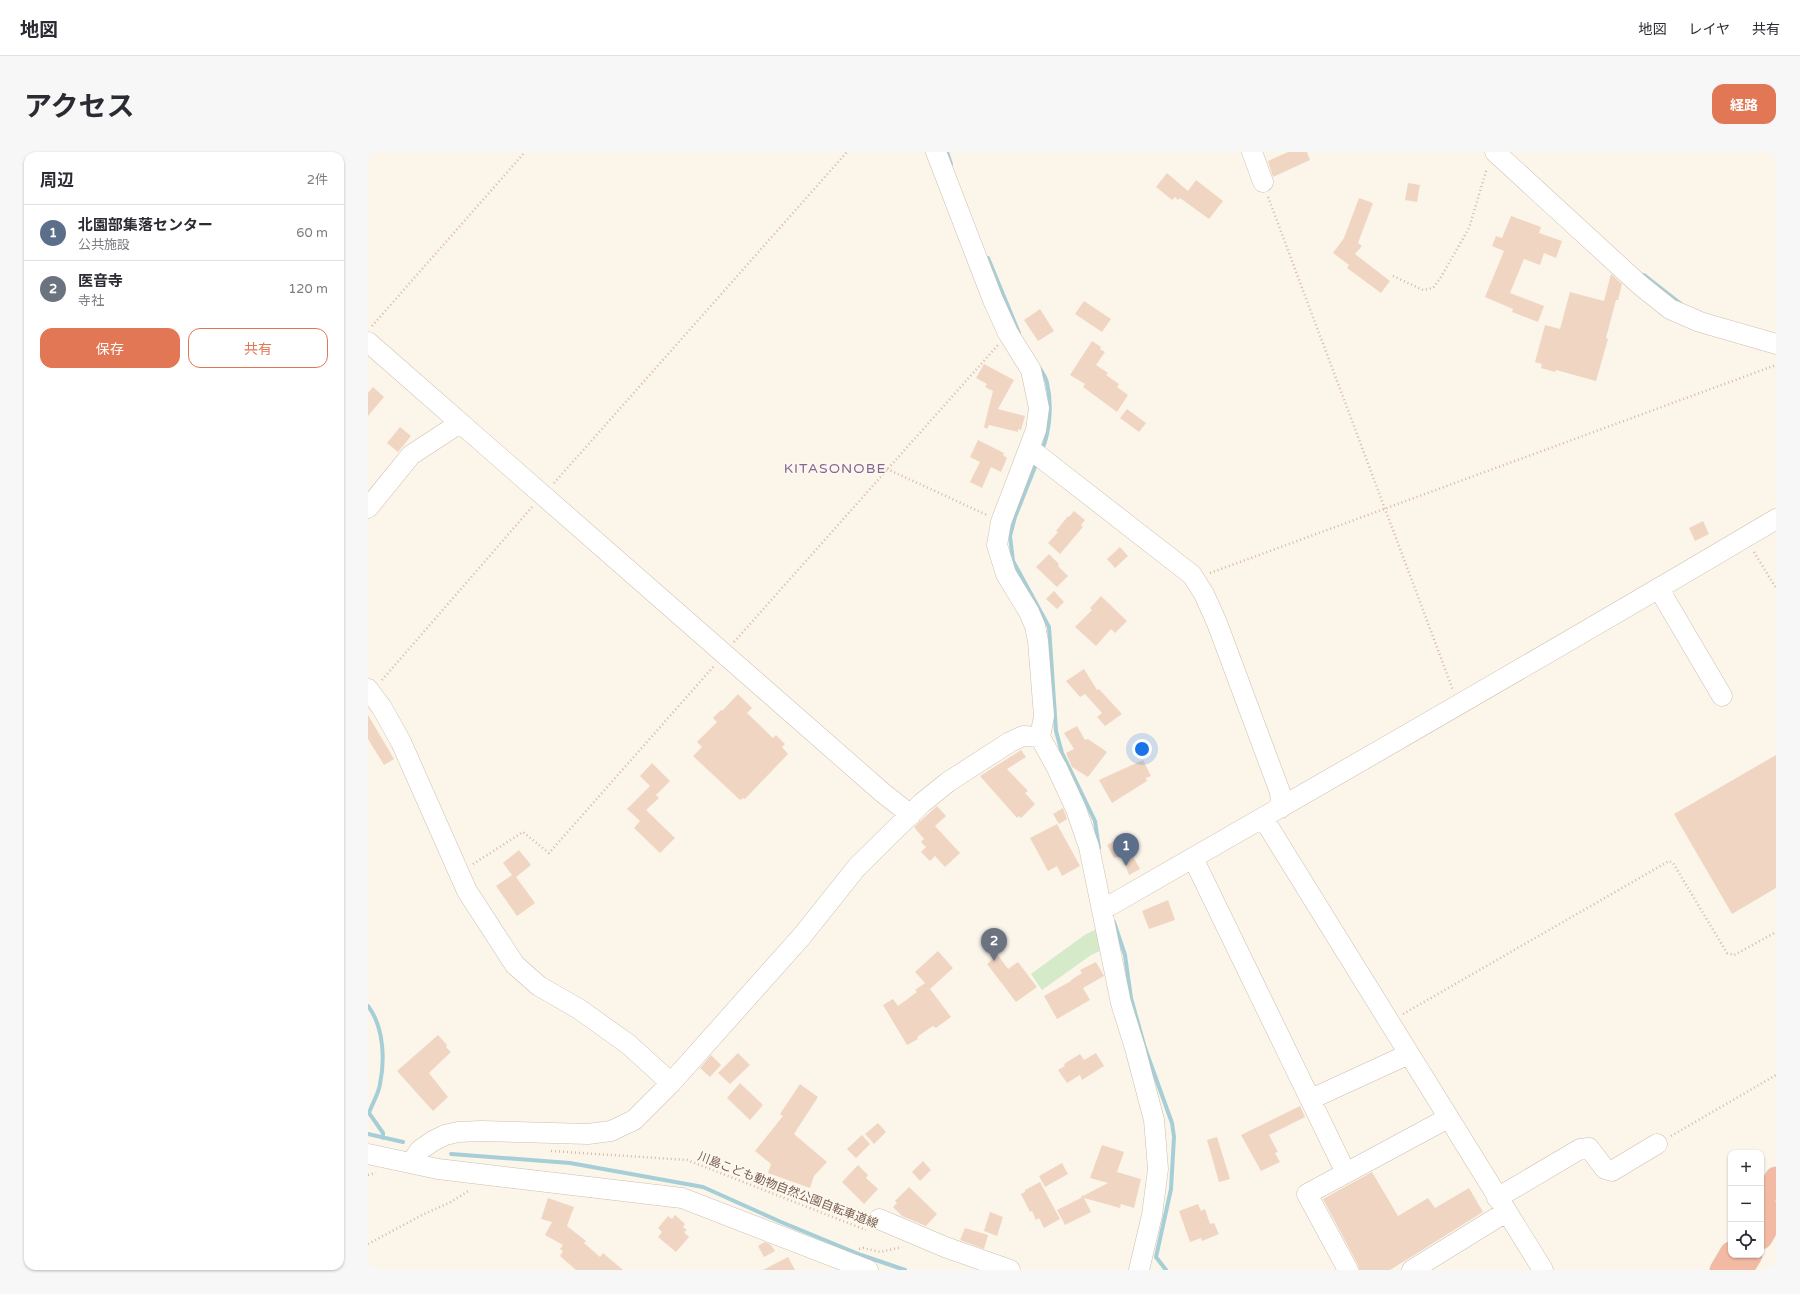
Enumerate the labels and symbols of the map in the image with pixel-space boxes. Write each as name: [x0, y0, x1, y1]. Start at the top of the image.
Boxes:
district label: KITASONOBE: [784, 460, 886, 477]
your location: [1132, 739, 1152, 759]
pin: 1: [1113, 833, 1139, 866]
pin: 2: [981, 928, 1007, 961]
street label: 川島こども動物自然公園自転車道線: [696, 1149, 880, 1231]

